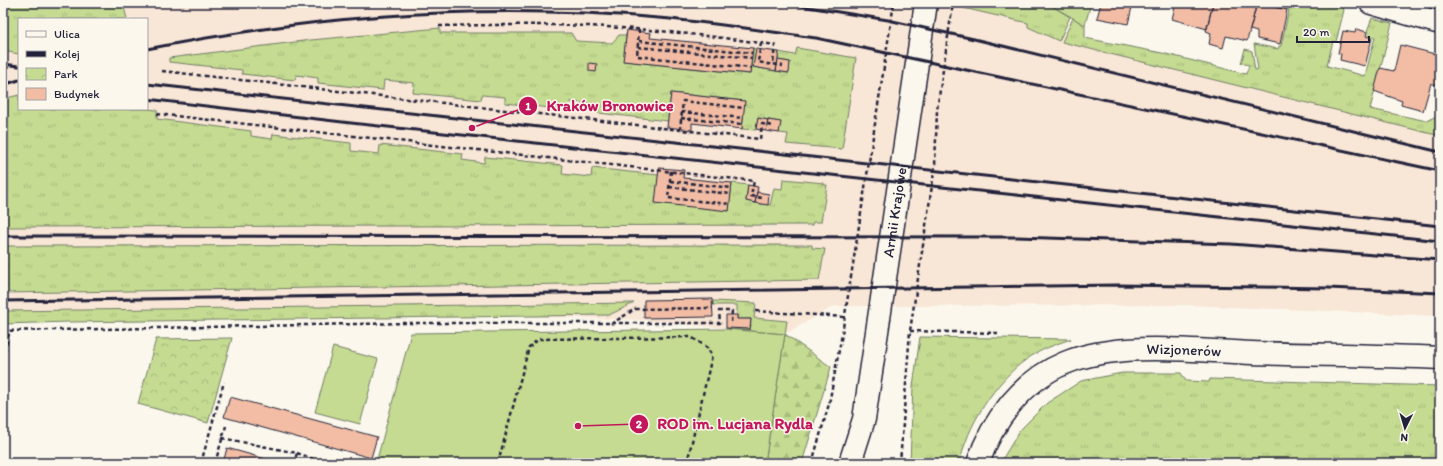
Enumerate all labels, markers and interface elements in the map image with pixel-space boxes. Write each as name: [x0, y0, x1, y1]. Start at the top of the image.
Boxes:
legend: [18, 18, 148, 110]
scale bar: [1297, 18, 1369, 44]
text: 20 m: [1303, 25, 1330, 39]
text: Ulica: [54, 27, 80, 41]
text: Kolej: [54, 47, 80, 61]
text: Park: [54, 67, 78, 81]
text: Budynek: [54, 87, 100, 101]
callout: Kraków Bronowice: [518, 92, 681, 120]
text: Kraków Bronowice: [546, 96, 674, 115]
text: 1: [525, 99, 531, 113]
street label: Armii Krajowej: [879, 162, 911, 259]
street label: Wizjonerów: [1147, 340, 1222, 360]
north arrow: [1385, 408, 1425, 448]
callout: ROD im. Lucjana Rydla: [629, 410, 821, 438]
text: ROD im. Lucjana Rydla: [657, 414, 813, 434]
text: 2: [636, 417, 643, 431]
text: N: [1400, 431, 1408, 444]

